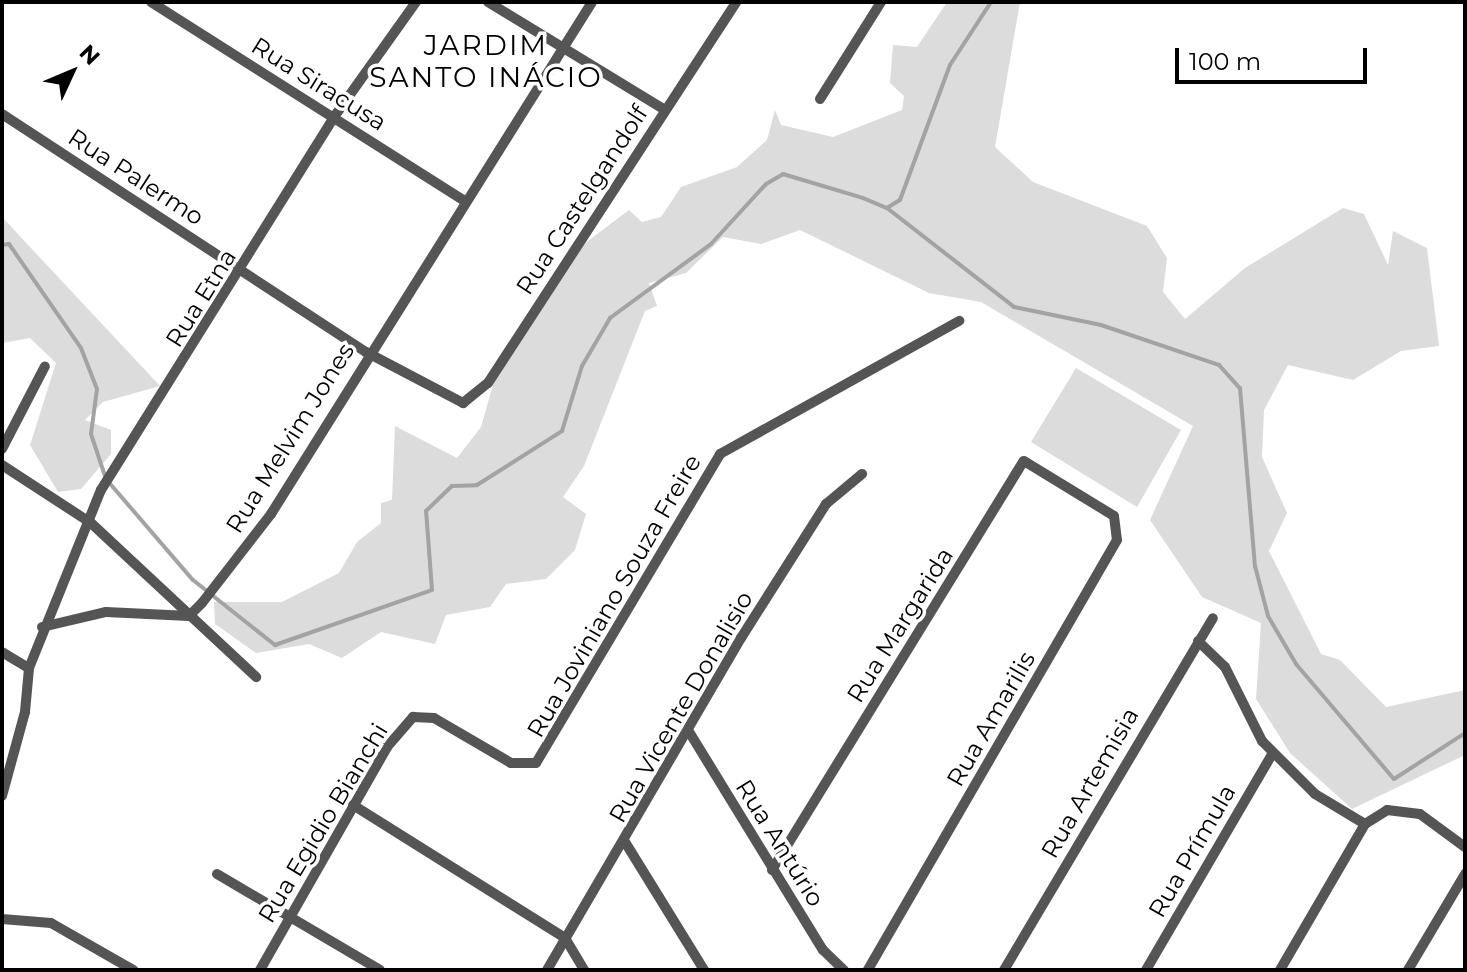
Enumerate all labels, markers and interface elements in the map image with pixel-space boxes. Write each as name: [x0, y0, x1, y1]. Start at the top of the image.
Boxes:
district label: JARDIM SANTO INÁCIO: [369, 28, 603, 94]
street label: Rua Siracusa: [246, 31, 392, 137]
north arrow: [32, 32, 112, 112]
scale bar: [1179, 32, 1371, 82]
text: N: [74, 39, 106, 71]
text: 100 m: [1189, 47, 1261, 76]
street label: Rua Castelgandolf: [510, 100, 654, 300]
street label: Rua Palermo: [63, 122, 209, 232]
street label: Rua Etna: [160, 244, 242, 352]
street label: Rua Melvim Jones: [220, 338, 360, 538]
street label: Rua Joviniano Souza Freire: [521, 449, 707, 743]
street label: Rua Margarida: [841, 542, 959, 708]
street label: Rua Vicente Donalisio: [603, 586, 759, 828]
street label: Rua Amarilis: [941, 646, 1041, 792]
street label: Rua Artemisia: [1035, 703, 1145, 863]
street label: Rua Egidio Bianchi: [252, 718, 394, 928]
street label: Rua Antúrio: [730, 774, 830, 912]
street label: Rua Prímula: [1142, 779, 1242, 923]

